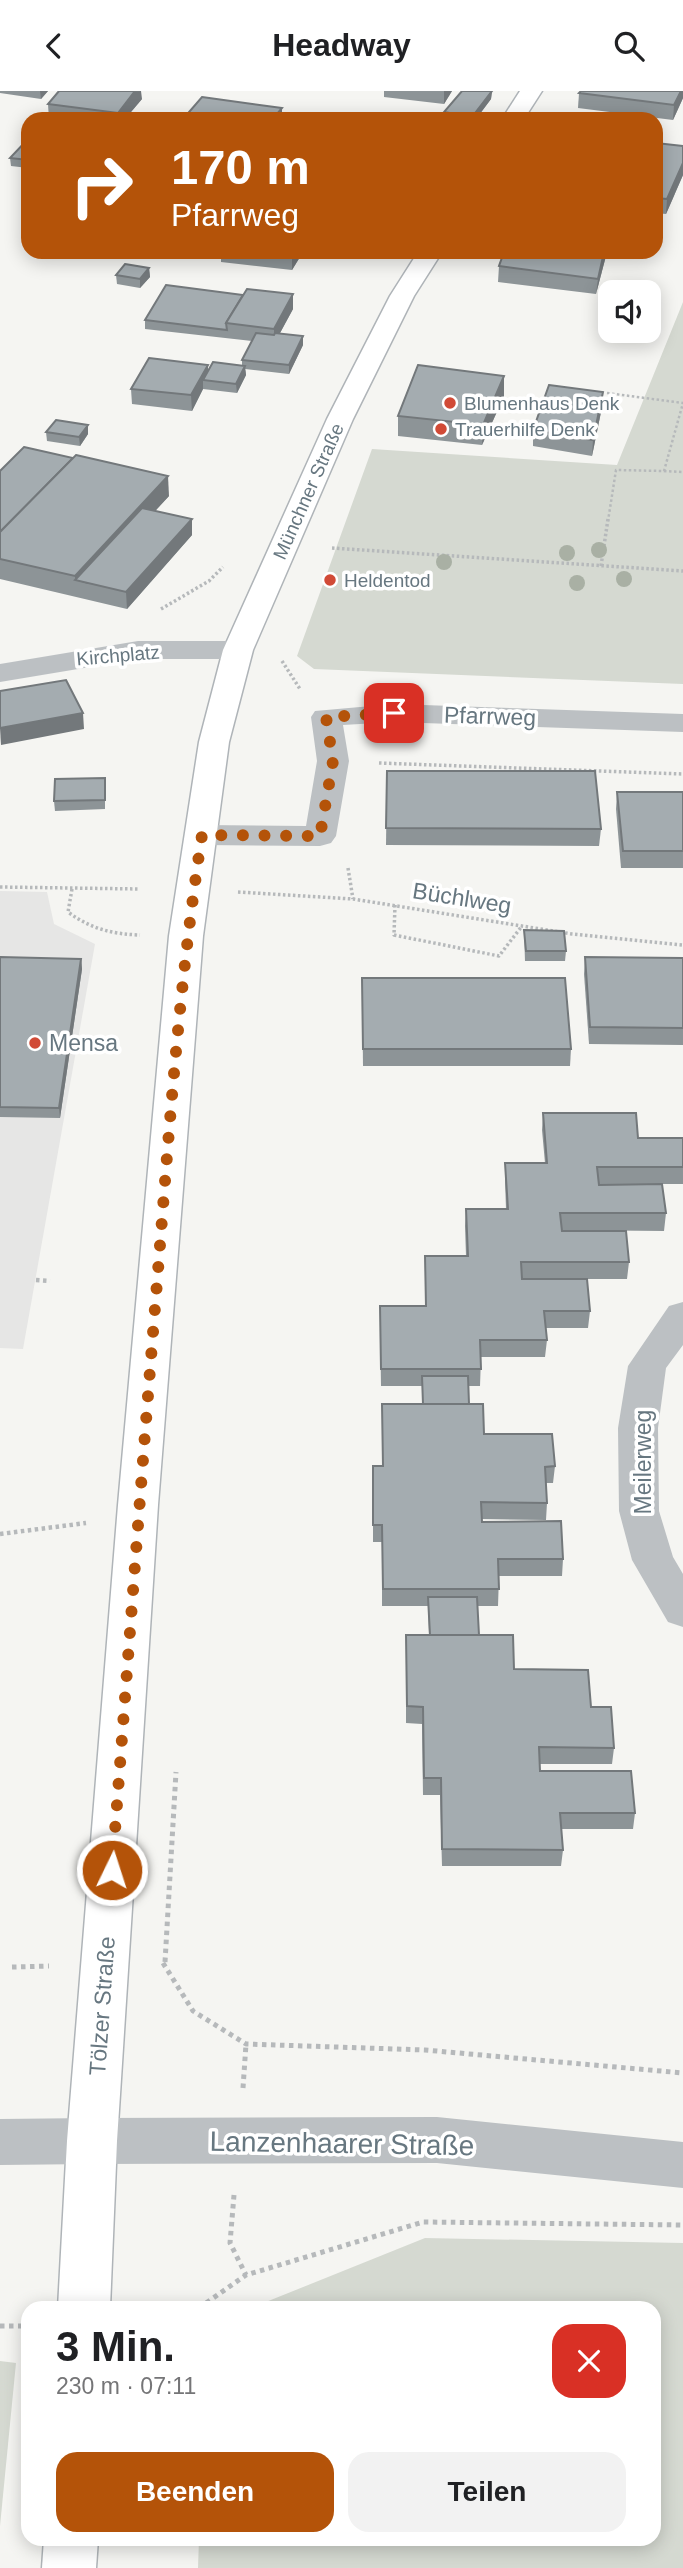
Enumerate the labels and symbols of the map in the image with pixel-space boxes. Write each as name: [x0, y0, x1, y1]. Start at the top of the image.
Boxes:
place label: Blumenhaus Denk: [464, 393, 620, 414]
marker: Blumenhaus Denk: [442, 395, 458, 411]
place label: Trauerhilfe Denk: [455, 419, 595, 440]
street label: Münchner Straße: [269, 420, 348, 563]
marker: Trauerhilfe Denk: [433, 421, 449, 437]
place label: Heldentod: [344, 570, 431, 591]
marker: Heldentod: [322, 572, 338, 588]
street label: Kirchplatz: [76, 641, 161, 670]
pin: [364, 683, 424, 743]
street label: Pfarrweg: [444, 701, 536, 731]
street label: Büchlweg: [411, 877, 513, 919]
place label: Mensa: [49, 1030, 118, 1056]
marker: Mensa: [27, 1035, 43, 1051]
street label: Meilerweg: [630, 1410, 656, 1514]
position arrow: [75, 1833, 149, 1907]
street label: Tölzer Straße: [84, 1936, 120, 2076]
street label: Lanzenhaarer Straße: [209, 2126, 475, 2161]

